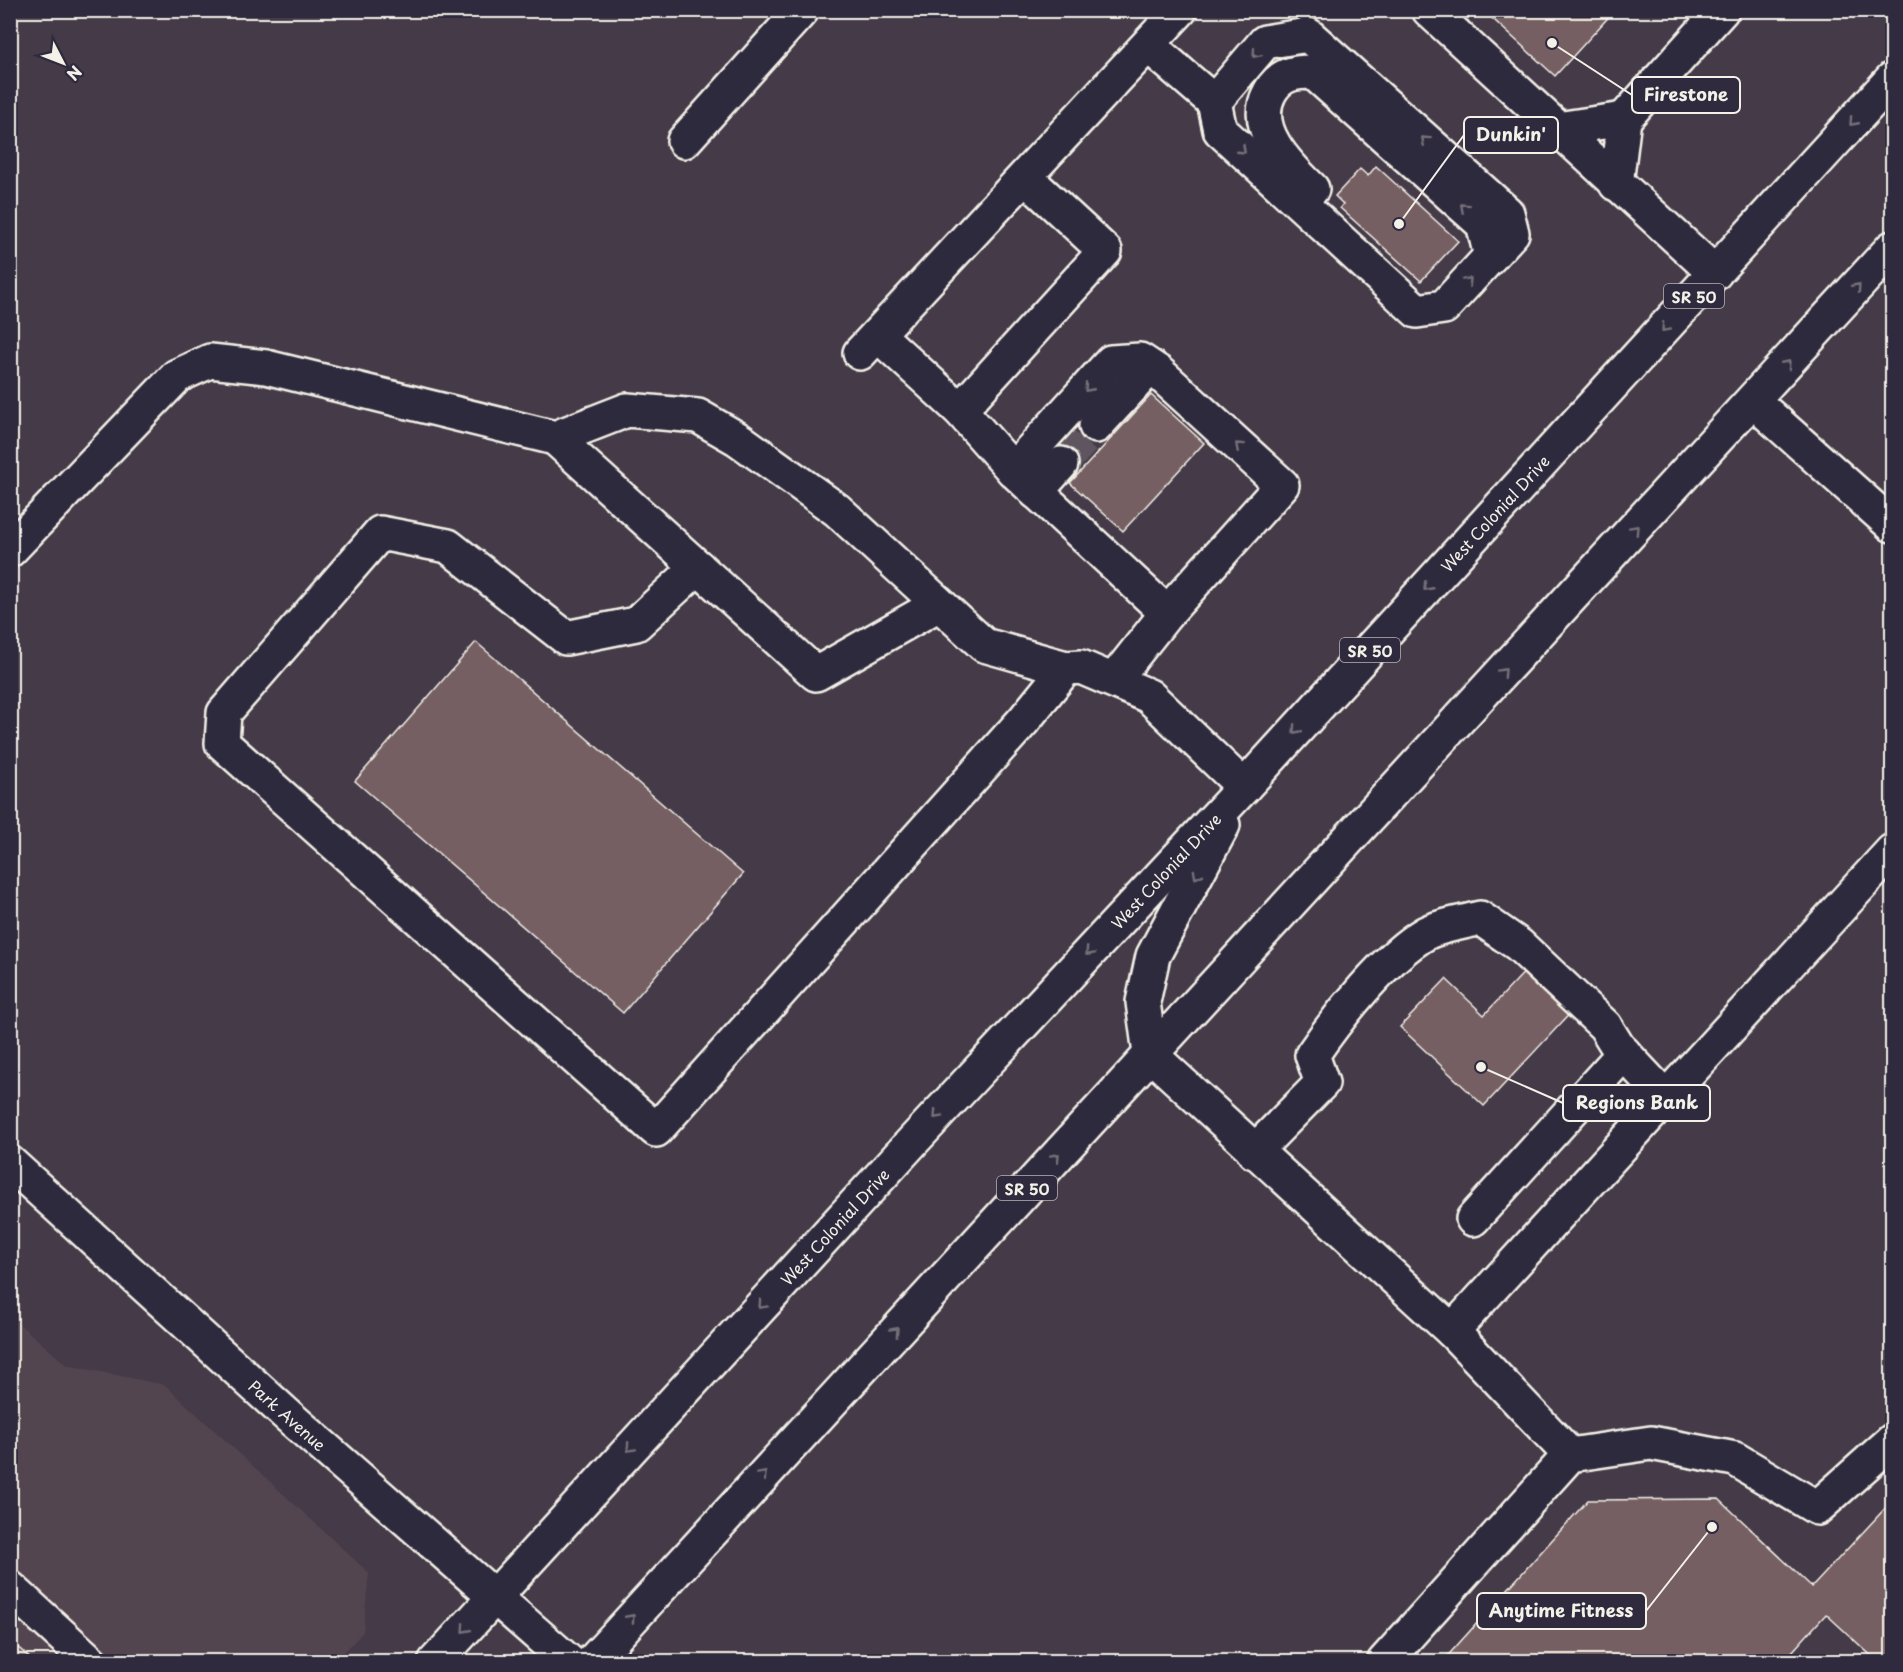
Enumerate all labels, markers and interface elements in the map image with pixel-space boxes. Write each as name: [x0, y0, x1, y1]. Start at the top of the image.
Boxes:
north arrow: [33, 33, 93, 93]
one-way arrow: [1252, 47, 1263, 58]
text: N: [62, 61, 88, 86]
callout: Firestone: [1632, 77, 1740, 113]
text: Firestone: [1644, 80, 1728, 107]
one-way arrow: [1849, 115, 1860, 126]
callout: Dunkin': [1464, 117, 1558, 153]
text: Dunkin': [1476, 120, 1546, 147]
one-way arrow: [1422, 136, 1432, 147]
one-way arrow: [1235, 143, 1246, 154]
one-way arrow: [1460, 203, 1471, 214]
one-way arrow: [1461, 277, 1472, 288]
one-way arrow: [1850, 283, 1861, 294]
road number: SR 50: [1664, 284, 1724, 308]
one-way arrow: [1661, 321, 1672, 331]
one-way arrow: [1780, 360, 1791, 371]
one-way arrow: [1084, 381, 1095, 391]
one-way arrow: [1235, 442, 1246, 453]
street label: West Colonial Drive: [1435, 449, 1555, 577]
one-way arrow: [1628, 525, 1639, 535]
one-way arrow: [1424, 579, 1435, 590]
road number: SR 50: [1340, 638, 1400, 662]
one-way arrow: [1496, 668, 1507, 678]
one-way arrow: [1292, 724, 1303, 734]
street label: West Colonial Drive: [1105, 807, 1226, 934]
one-way arrow: [1193, 869, 1204, 879]
one-way arrow: [1086, 945, 1097, 956]
callout: Regions Bank: [1563, 1085, 1710, 1121]
text: Regions Bank: [1576, 1088, 1698, 1115]
one-way arrow: [933, 1108, 944, 1119]
one-way arrow: [1048, 1153, 1059, 1164]
street label: West Colonial Drive: [775, 1163, 895, 1290]
road number: SR 50: [997, 1176, 1057, 1200]
one-way arrow: [758, 1298, 769, 1309]
one-way arrow: [888, 1327, 899, 1338]
street label: Park Avenue: [244, 1374, 332, 1456]
one-way arrow: [626, 1442, 637, 1452]
one-way arrow: [756, 1471, 767, 1481]
callout: Anytime Fitness: [1477, 1593, 1646, 1629]
text: Anytime Fitness: [1489, 1596, 1633, 1623]
one-way arrow: [624, 1615, 635, 1625]
one-way arrow: [461, 1622, 472, 1632]

